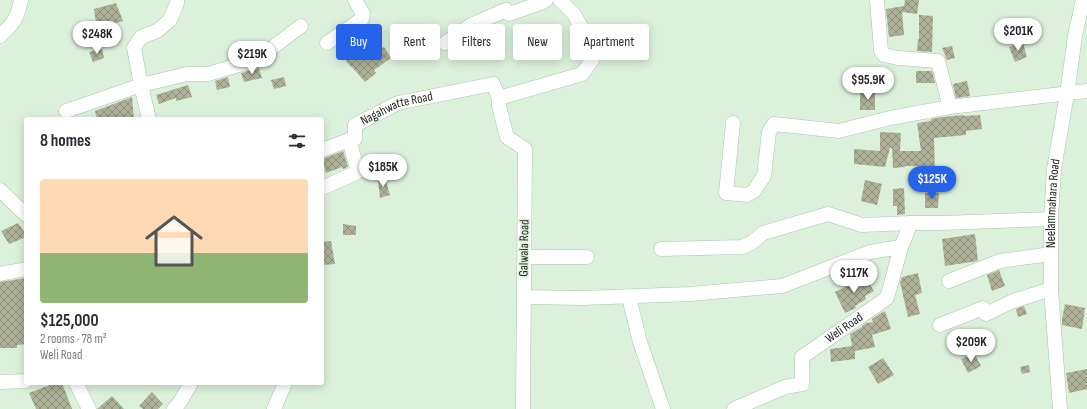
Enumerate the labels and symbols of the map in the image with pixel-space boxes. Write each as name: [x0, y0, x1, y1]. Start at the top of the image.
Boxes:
pin: $201K: [990, 18, 1046, 52]
pin: $248K: [69, 21, 125, 55]
pin: $219K: [224, 41, 280, 75]
pin: $95.9K: [835, 67, 901, 101]
street label: Nagahwatte Road: [358, 88, 434, 129]
pin: $185K: [355, 154, 411, 188]
street label: Neelammahara Road: [1043, 158, 1064, 248]
pin: $125K: [904, 166, 960, 200]
street label: Galwala Road: [516, 219, 532, 277]
pin: $117K: [826, 260, 882, 294]
street label: Weli Road: [822, 309, 866, 346]
pin: $209K: [943, 329, 999, 363]

